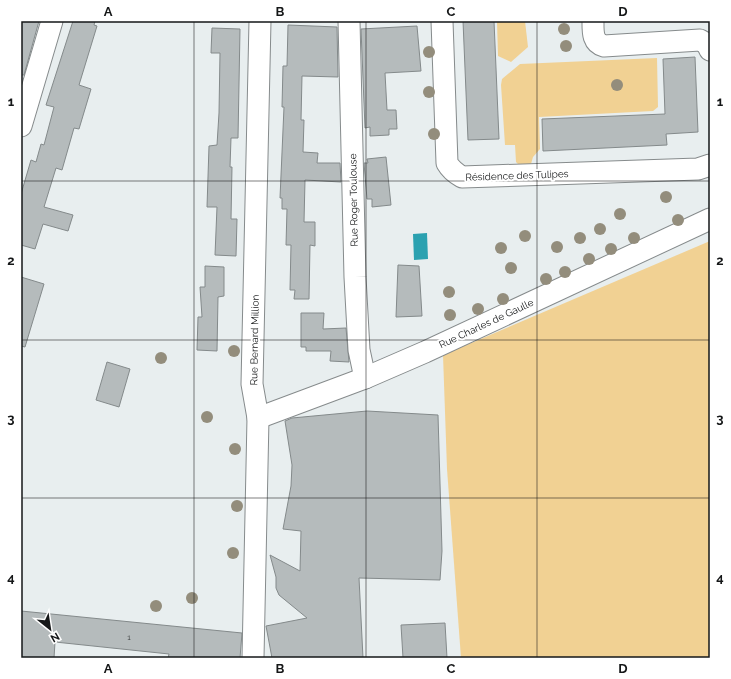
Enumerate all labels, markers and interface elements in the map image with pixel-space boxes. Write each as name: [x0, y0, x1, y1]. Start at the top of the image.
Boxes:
text: A: [104, 4, 113, 19]
text: B: [276, 4, 285, 19]
text: C: [447, 4, 456, 19]
text: D: [618, 4, 628, 19]
text: 1: [8, 94, 15, 109]
text: 1: [717, 94, 724, 109]
street label: Rue Roger Toulouse: [347, 153, 360, 247]
street label: Résidence des Tulipes: [465, 168, 569, 183]
text: 2: [7, 253, 15, 268]
text: 2: [716, 253, 724, 268]
street label: Rue Bernard Million: [248, 294, 261, 385]
street label: Rue Charles de Gaulle: [437, 297, 535, 350]
text: 3: [7, 411, 15, 426]
text: 3: [716, 411, 724, 426]
text: 4: [7, 570, 15, 585]
text: 4: [716, 570, 724, 585]
north arrow: [30, 609, 70, 649]
text: N: [48, 629, 62, 645]
house number: 1: [127, 632, 131, 642]
text: A: [104, 661, 113, 676]
text: B: [276, 661, 285, 676]
text: C: [447, 661, 456, 676]
text: D: [618, 661, 628, 676]

